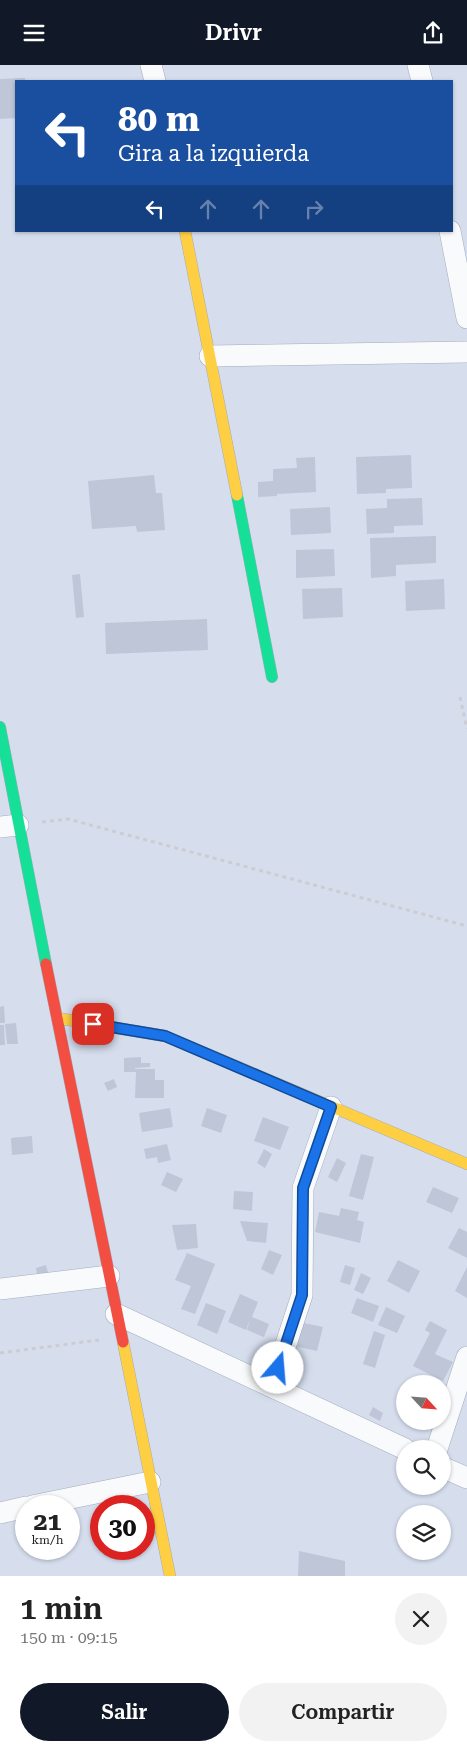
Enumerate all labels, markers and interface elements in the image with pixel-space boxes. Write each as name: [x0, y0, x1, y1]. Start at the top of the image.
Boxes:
icon: menu: [20, 19, 48, 47]
icon: share: [419, 19, 447, 47]
text: Drivr: [205, 20, 262, 45]
text: 80 m: [118, 99, 200, 140]
icon: left: [35, 100, 100, 165]
text: Gira a la izquierda: [118, 141, 309, 166]
icon: left: [141, 195, 169, 223]
icon: ahead: [194, 195, 222, 223]
icon: ahead: [247, 195, 275, 223]
icon: right: [300, 195, 328, 223]
pin: [72, 1003, 114, 1045]
icon: arrive: [79, 1010, 107, 1038]
position arrow: [251, 1341, 303, 1393]
north arrow: [396, 1375, 451, 1430]
map controls: [396, 1375, 451, 1560]
button: search: [396, 1440, 451, 1495]
speed limit sign: 30: [90, 1495, 155, 1560]
button: layers: [396, 1505, 451, 1560]
text: 21: [33, 1507, 62, 1536]
text: km/h: [31, 1533, 64, 1547]
text: 1 min: [20, 1591, 103, 1626]
button: close: [395, 1593, 447, 1645]
text: 150 m · 09:15: [20, 1628, 118, 1647]
button: Salir: [20, 1683, 229, 1741]
button: Compartir: [239, 1683, 447, 1741]

